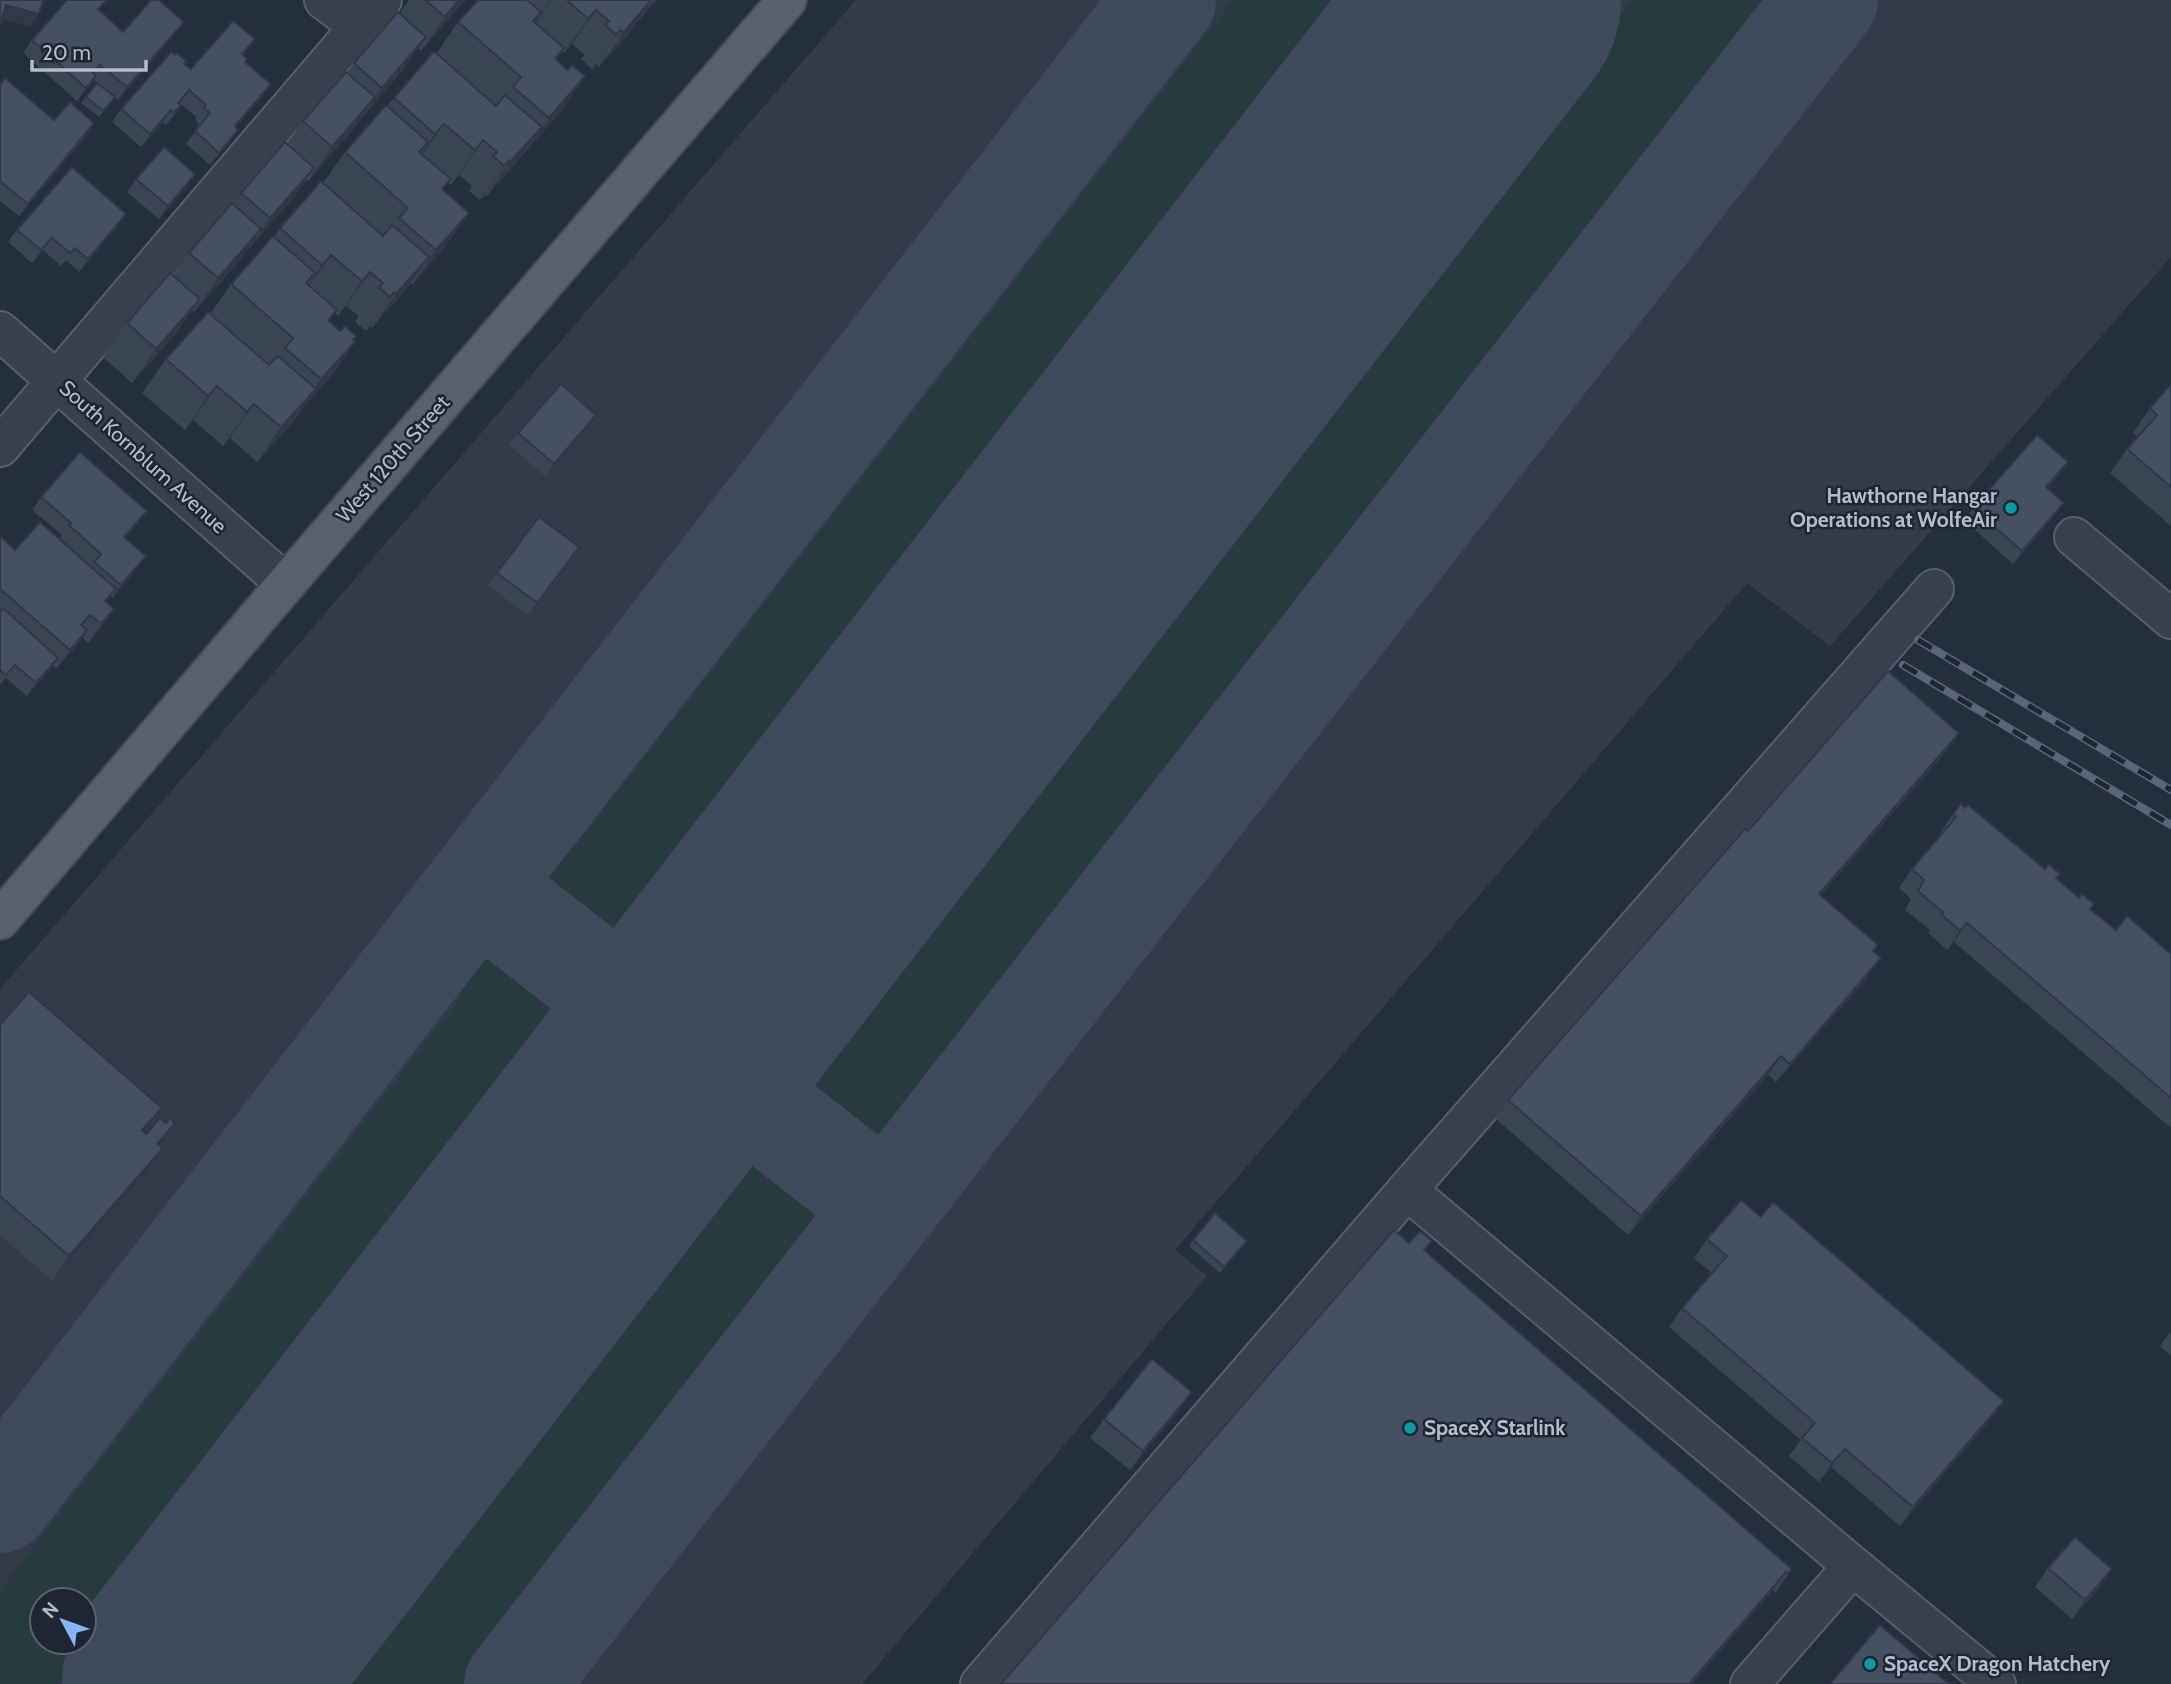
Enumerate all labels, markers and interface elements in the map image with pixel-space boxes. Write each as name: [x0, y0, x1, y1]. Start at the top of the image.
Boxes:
scale bar: [32, 28, 145, 72]
text: 20 m: [42, 40, 91, 65]
street label: South Kornblum Avenue: [55, 375, 232, 538]
street label: West 120th Street: [331, 390, 455, 527]
place label: Hawthorne Hangar Operations at WolfeAir: [1790, 483, 1997, 532]
marker: Hawthorne Hangar Operations at WolfeAir: [2003, 500, 2019, 516]
place label: SpaceX Starlink: [1424, 1415, 1566, 1440]
marker: SpaceX Starlink: [1402, 1420, 1418, 1436]
north arrow: [28, 1586, 98, 1656]
text: N: [37, 1598, 64, 1623]
place label: SpaceX Dragon Hatchery: [1884, 1651, 2111, 1676]
marker: SpaceX Dragon Hatchery: [1862, 1656, 1878, 1672]

